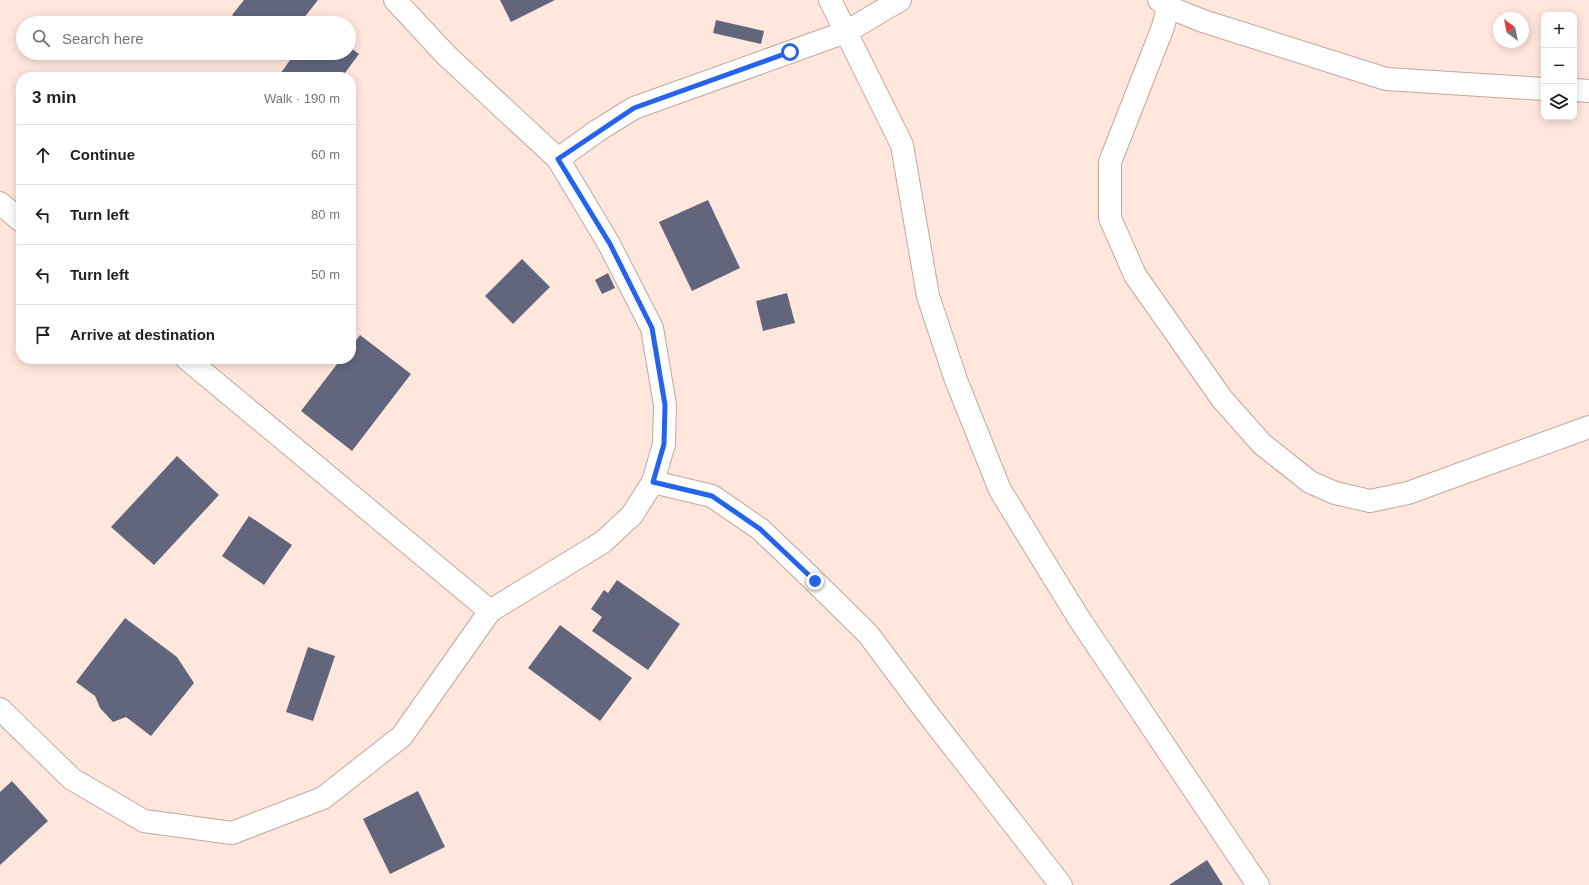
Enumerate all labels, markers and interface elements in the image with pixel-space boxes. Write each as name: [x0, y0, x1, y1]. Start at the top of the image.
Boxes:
north arrow: [1493, 12, 1529, 48]
map controls: [1541, 12, 1577, 120]
button: +: [1541, 12, 1577, 48]
search box: [16, 16, 356, 60]
icon: search: [30, 27, 52, 49]
text: Search here: [62, 30, 144, 47]
route start: [781, 43, 799, 61]
button: −: [1541, 48, 1577, 84]
button: layers: [1541, 84, 1577, 120]
text: 3 min: [32, 88, 76, 107]
text: Walk · 190 m: [264, 91, 340, 106]
icon: ahead: [32, 144, 54, 166]
text: Continue: [70, 146, 135, 163]
text: 60 m: [311, 147, 340, 162]
icon: left: [32, 204, 54, 226]
text: Turn left: [70, 206, 129, 223]
text: 80 m: [311, 207, 340, 222]
icon: left: [32, 264, 54, 286]
text: Turn left: [70, 266, 129, 283]
text: 50 m: [311, 267, 340, 282]
icon: arrive: [32, 324, 54, 346]
text: Arrive at destination: [70, 326, 215, 343]
route end: [806, 572, 824, 590]

